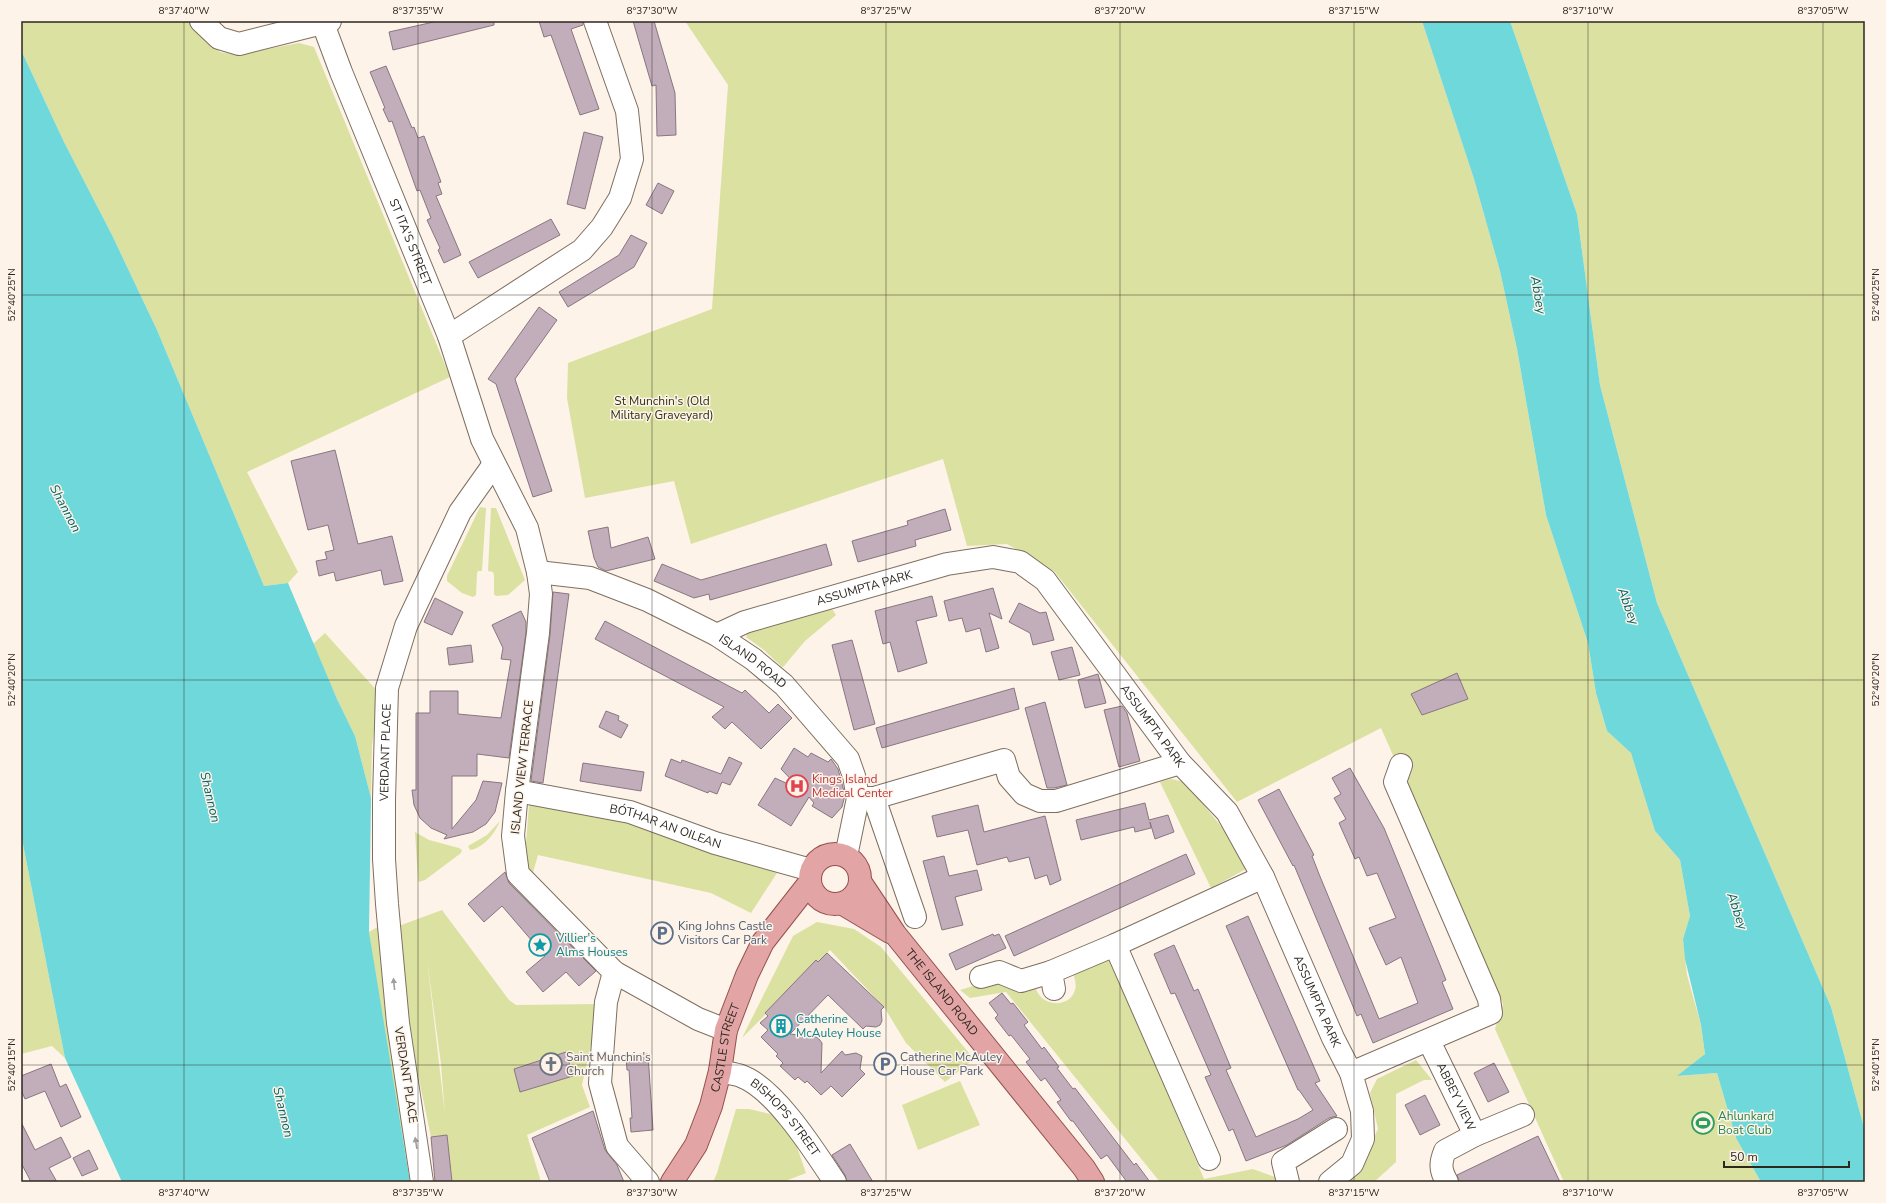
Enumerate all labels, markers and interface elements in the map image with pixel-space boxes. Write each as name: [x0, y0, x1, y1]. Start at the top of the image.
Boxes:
text: 8°37'40"W: [159, 4, 209, 18]
text: 8°37'35"W: [393, 4, 443, 18]
text: 8°37'30"W: [627, 4, 677, 18]
text: 8°37'25"W: [861, 4, 911, 18]
text: 8°37'20"W: [1095, 4, 1145, 18]
text: 8°37'15"W: [1329, 4, 1379, 18]
text: 8°37'10"W: [1563, 4, 1613, 18]
text: 8°37'05"W: [1798, 4, 1848, 18]
street label: ST ITA'S STREET: [386, 196, 436, 288]
text: 52°40'25"N: [5, 268, 19, 322]
text: 52°40'25"N: [1869, 268, 1883, 322]
water label: Abbey: [1526, 274, 1550, 317]
park label: St Munchin's (Old Military Graveyard): [611, 393, 713, 423]
water label: Shannon: [45, 481, 85, 535]
street label: ASSUMPTA PARK: [815, 566, 915, 609]
water label: Abbey: [1613, 584, 1643, 629]
street label: ISLAND ROAD: [716, 630, 790, 692]
text: 52°40'20"N: [5, 653, 19, 707]
text: 52°40'20"N: [1869, 653, 1883, 707]
street label: ASSUMPTA PARK: [1117, 681, 1189, 771]
street label: ISLAND VIEW TERRACE: [507, 699, 537, 835]
street label: VERDANT PLACE: [376, 703, 395, 802]
water label: Shannon: [195, 770, 225, 824]
place label: Kings Island Medical Center: [812, 771, 893, 801]
hospital icon: Kings Island Medical Center: [784, 773, 810, 799]
street label: BÓTHAR AN OILEAN: [608, 800, 723, 852]
water label: Abbey: [1722, 889, 1752, 934]
place label: King Johns Castle Visitors Car Park: [677, 918, 772, 948]
parking icon: King Johns Castle Visitors Car Park: [649, 920, 675, 946]
place label: Villier's Alms Houses: [555, 930, 628, 960]
place icon: Villier's Alms Houses: [527, 932, 553, 958]
street label: THE ISLAND ROAD: [902, 945, 982, 1039]
street label: ASSUMPTA PARK: [1290, 953, 1345, 1051]
one-way arrow: [390, 978, 397, 990]
street label: CASTLE STREET: [707, 1000, 744, 1094]
place label: Catherine McAuley House: [796, 1011, 881, 1041]
building icon: Catherine McAuley House: [768, 1013, 794, 1039]
street label: VERDANT PLACE: [390, 1025, 422, 1124]
text: 52°40'15"N: [5, 1038, 19, 1092]
text: 52°40'15"N: [1869, 1038, 1883, 1092]
place label: Saint Munchin's Church: [566, 1049, 651, 1079]
place label: Catherine McAuley House Car Park: [900, 1049, 1003, 1079]
church icon: Saint Munchin's Church: [538, 1051, 564, 1077]
parking icon: Catherine McAuley House Car Park: [872, 1051, 898, 1077]
street label: ABBEY VIEW: [1433, 1060, 1480, 1133]
street label: BISHOPS STREET: [747, 1075, 824, 1160]
water label: Shannon: [268, 1085, 298, 1139]
place label: Ahlunkard Boat Club: [1718, 1108, 1774, 1138]
sports icon: Ahlunkard Boat Club: [1690, 1110, 1716, 1136]
one-way arrow: [413, 1137, 419, 1149]
scale bar: [1724, 1143, 1849, 1169]
text: 50 m: [1730, 1149, 1758, 1165]
text: 8°37'40"W: [159, 1186, 209, 1200]
text: 8°37'35"W: [393, 1186, 443, 1200]
text: 8°37'30"W: [627, 1186, 677, 1200]
text: 8°37'25"W: [861, 1186, 911, 1200]
text: 8°37'20"W: [1095, 1186, 1145, 1200]
text: 8°37'15"W: [1329, 1186, 1379, 1200]
text: 8°37'10"W: [1563, 1186, 1613, 1200]
text: 8°37'05"W: [1798, 1186, 1848, 1200]

